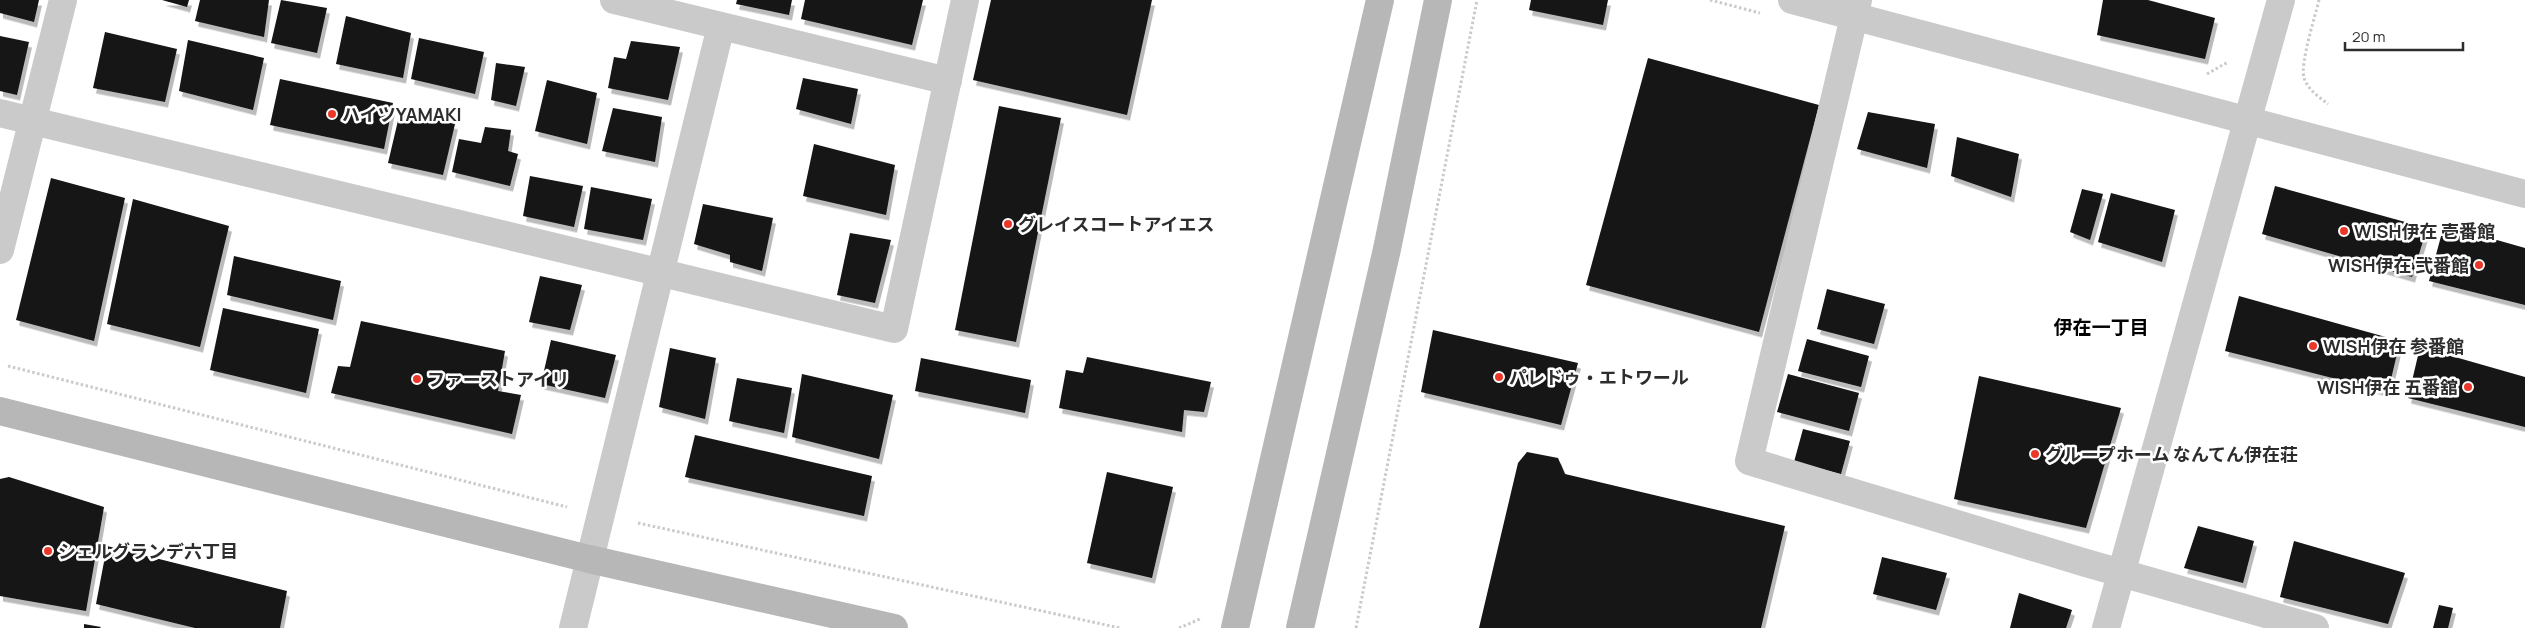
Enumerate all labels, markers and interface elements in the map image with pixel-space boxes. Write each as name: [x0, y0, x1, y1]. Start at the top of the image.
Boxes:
scale bar: [2345, 20, 2462, 52]
text: 20 m: [2352, 26, 2385, 47]
place label: ハイツYAMAKI: [342, 102, 462, 126]
marker: ハイツYAMAKI: [326, 108, 338, 120]
place label: グレイスコートアイエス: [1018, 212, 1214, 236]
marker: グレイスコートアイエス: [1002, 218, 1014, 230]
place label: WISH伊在 壱番館: [2354, 219, 2495, 243]
marker: WISH伊在 壱番館: [2338, 225, 2350, 237]
place label: WISH伊在 弐番館: [2328, 253, 2469, 277]
marker: WISH伊在 弐番館: [2473, 259, 2485, 271]
district label: 伊在一丁目: [2053, 314, 2149, 340]
place label: WISH伊在 参番館: [2323, 334, 2464, 358]
marker: WISH伊在 参番館: [2307, 340, 2319, 352]
place label: パレドゥ・エトワール: [1509, 365, 1689, 389]
place label: ファーストアイリ: [427, 367, 569, 391]
marker: パレドゥ・エトワール: [1493, 371, 1505, 383]
marker: ファーストアイリ: [411, 373, 423, 385]
place label: WISH伊在 五番舘: [2317, 375, 2458, 399]
marker: WISH伊在 五番舘: [2462, 381, 2474, 393]
place label: グループホーム なんてん伊在荘: [2045, 442, 2298, 466]
marker: グループホーム なんてん伊在荘: [2029, 448, 2041, 460]
place label: シェルグランデ六丁目: [58, 539, 238, 563]
marker: シェルグランデ六丁目: [42, 545, 54, 557]

